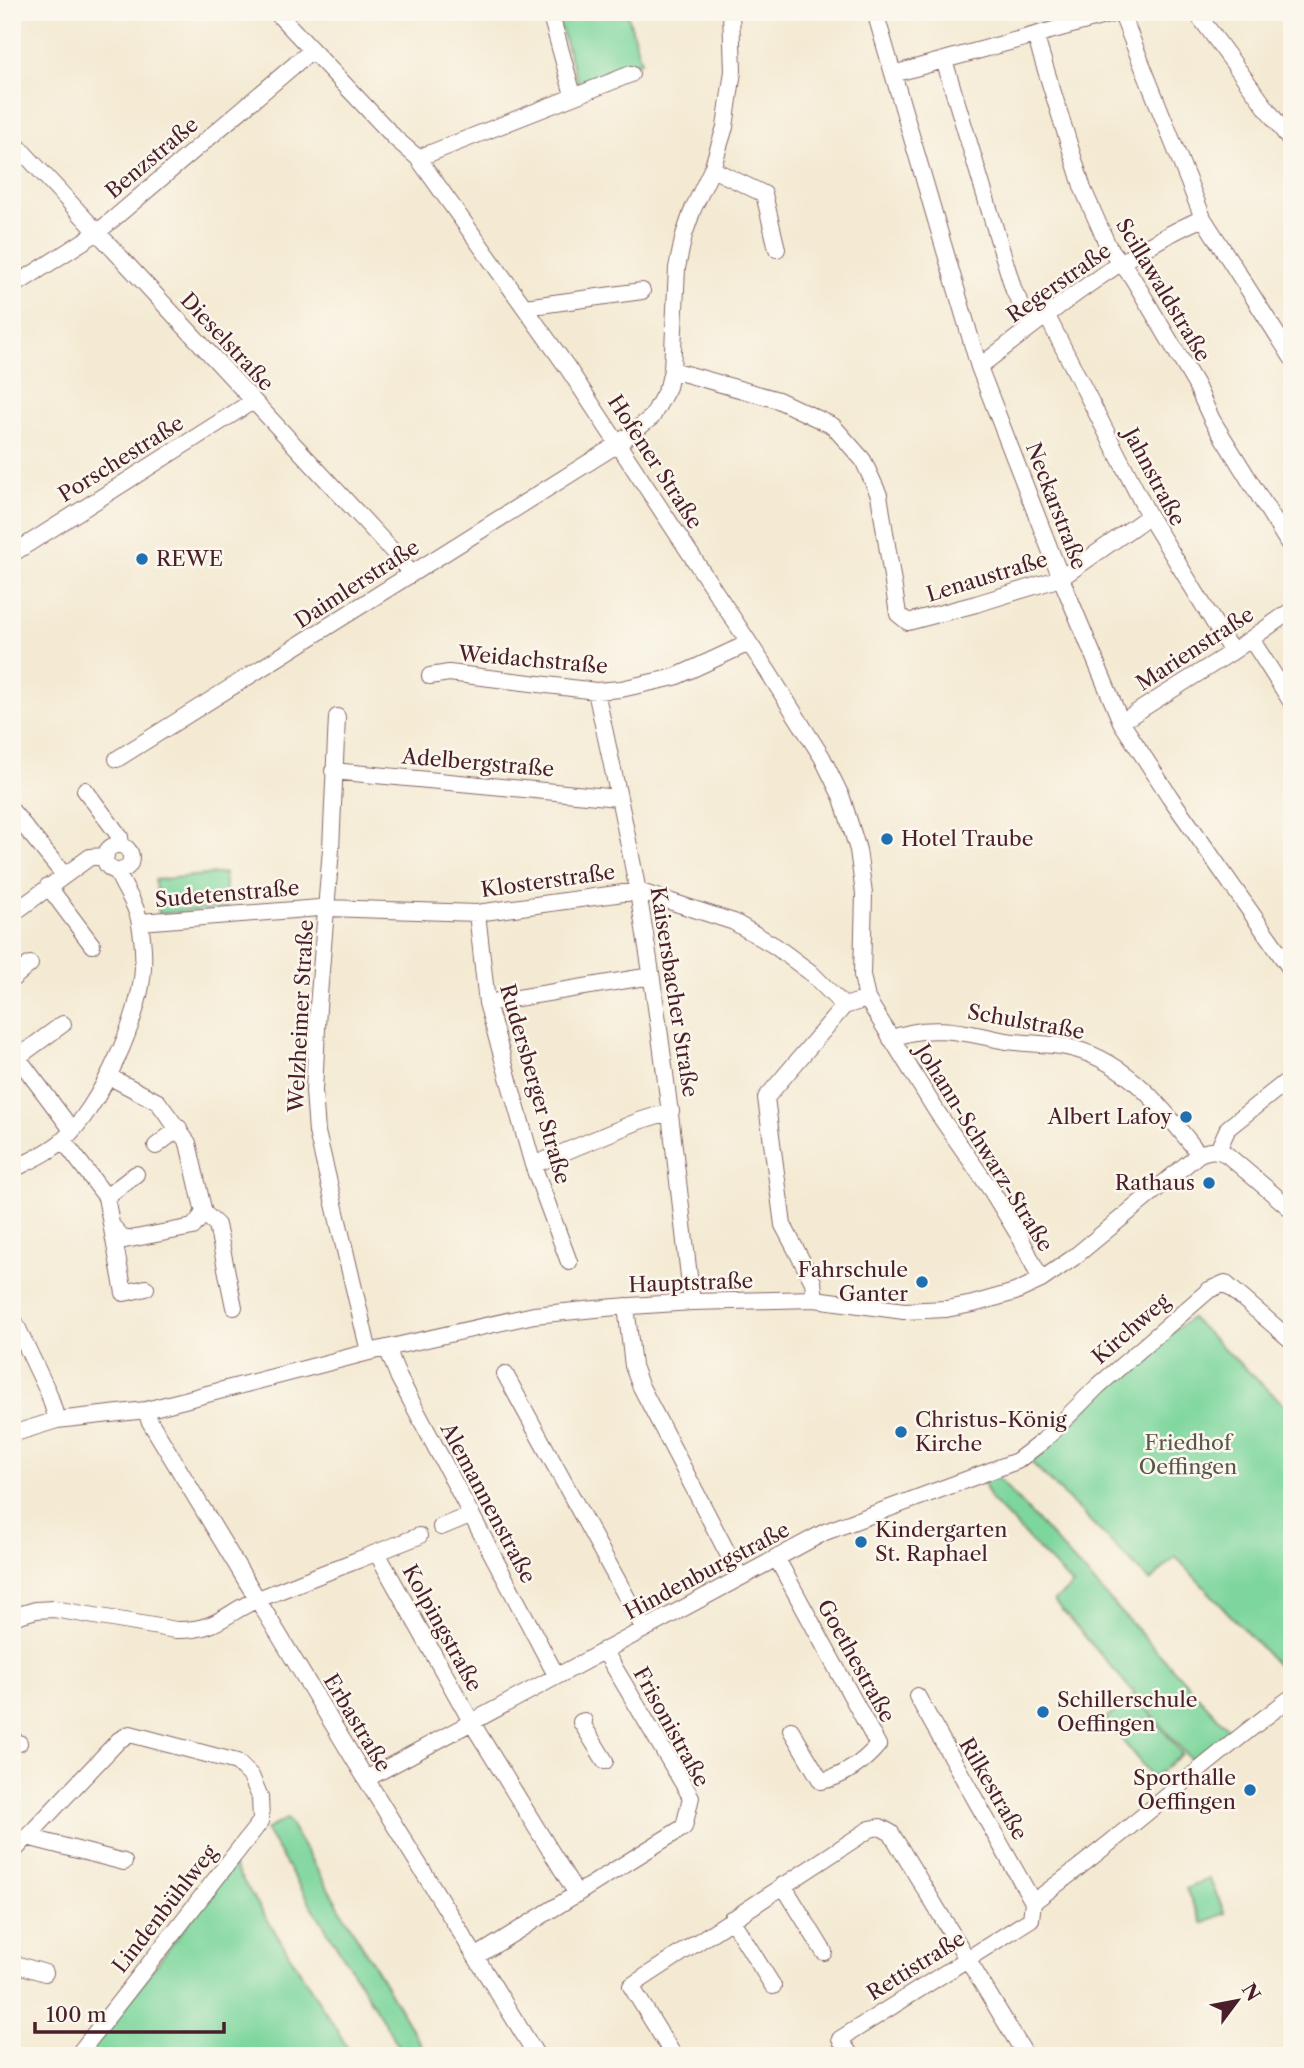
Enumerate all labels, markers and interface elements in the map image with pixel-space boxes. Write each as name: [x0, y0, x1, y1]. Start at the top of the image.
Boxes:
street label: Benzstraße: [100, 112, 203, 204]
street label: Scillawaldstraße: [1111, 214, 1216, 366]
street label: Regerstraße: [1002, 238, 1116, 328]
street label: Dieselstraße: [176, 287, 279, 396]
street label: Hofener Straße: [603, 390, 708, 533]
street label: Porschestraße: [54, 410, 188, 507]
street label: Jahnstraße: [1117, 421, 1191, 530]
street label: Neckarstraße: [1021, 439, 1092, 573]
street label: Daimlerstraße: [290, 534, 424, 633]
place label: REWE: [156, 546, 223, 571]
street label: Lenaustraße: [923, 546, 1050, 607]
marker: REWE: [134, 551, 150, 567]
street label: Marienstraße: [1131, 601, 1258, 696]
street label: Weidachstraße: [456, 640, 609, 678]
street label: Adelbergstraße: [400, 743, 555, 782]
place label: Hotel Traube: [901, 826, 1033, 851]
marker: Hotel Traube: [879, 831, 895, 847]
street label: Klosterstraße: [479, 859, 617, 902]
street label: Sudetenstraße: [154, 875, 300, 912]
street label: Kaisersbacher Straße: [646, 885, 703, 1099]
street label: Welzheimer Straße: [283, 919, 318, 1114]
street label: Rudersberger Straße: [495, 981, 576, 1187]
street label: Schulstraße: [966, 999, 1087, 1044]
street label: Johann-Schwarz-Straße: [909, 1037, 1059, 1256]
place label: Albert Lafoy: [1047, 1104, 1172, 1129]
marker: Albert Lafoy: [1178, 1109, 1194, 1125]
place label: Rathaus: [1115, 1170, 1195, 1195]
marker: Rathaus: [1201, 1175, 1217, 1191]
place label: Fahrschule Ganter: [798, 1257, 908, 1306]
street label: Hauptstraße: [628, 1268, 754, 1297]
marker: Fahrschule Ganter: [914, 1274, 930, 1290]
street label: Kirchweg: [1087, 1288, 1175, 1369]
place label: Christus-König Kirche: [915, 1407, 1068, 1456]
street label: Alemannenstraße: [435, 1417, 541, 1587]
marker: Christus-König Kirche: [893, 1424, 909, 1440]
park label: Friedhof Oeffingen: [1139, 1430, 1237, 1479]
street label: Hindenburgstraße: [620, 1516, 794, 1625]
place label: Kindergarten St. Raphael: [875, 1517, 1007, 1566]
marker: Kindergarten St. Raphael: [853, 1534, 869, 1550]
street label: Kolpingstraße: [397, 1560, 488, 1695]
street label: Goethestraße: [812, 1595, 900, 1727]
street label: Frisonistraße: [628, 1663, 715, 1791]
street label: Erbastraße: [318, 1669, 396, 1776]
place label: Schillerschule Oeffingen: [1057, 1687, 1197, 1736]
marker: Schillerschule Oeffingen: [1035, 1704, 1051, 1720]
street label: Rilkestraße: [954, 1733, 1033, 1844]
place label: Sporthalle Oeffingen: [1133, 1765, 1236, 1814]
marker: Sporthalle Oeffingen: [1242, 1782, 1258, 1798]
street label: Lindenbühlweg: [107, 1839, 223, 1978]
street label: Rettistraße: [862, 1926, 969, 2006]
north arrow: [1202, 1966, 1272, 2036]
text: N: [1237, 1979, 1265, 2005]
scale bar: [35, 1991, 224, 2035]
text: 100 m: [46, 2002, 107, 2027]

